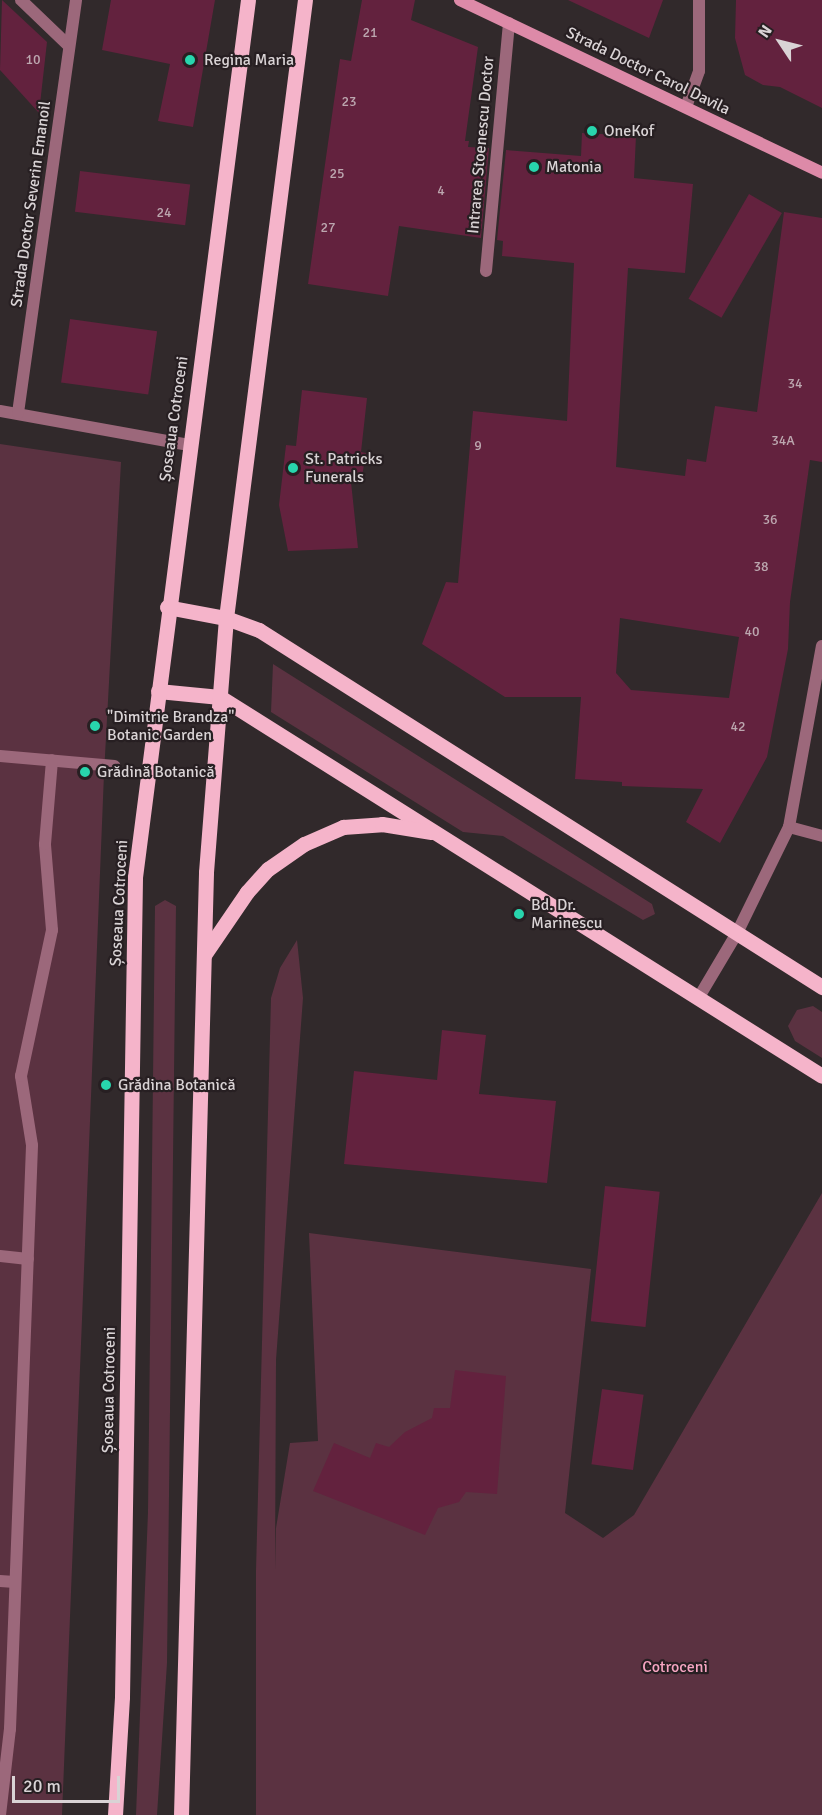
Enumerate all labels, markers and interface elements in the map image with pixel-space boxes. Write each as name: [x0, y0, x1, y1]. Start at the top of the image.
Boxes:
north arrow: [750, 12, 810, 72]
text: N: [754, 21, 777, 42]
street label: Strada Doctor Carol Davila: [563, 23, 733, 119]
house number: 21: [362, 25, 378, 41]
place label: Regina Maria: [204, 50, 294, 70]
marker: Regina Maria: [181, 51, 199, 69]
house number: 10: [25, 52, 41, 68]
street label: Intrarea Stoenescu Doctor: [464, 55, 498, 235]
house number: 23: [341, 94, 357, 110]
street label: Strada Doctor Severin Emanoil: [7, 99, 55, 309]
place label: OneKof: [604, 121, 654, 141]
marker: OneKof: [585, 124, 599, 138]
place label: Matonia: [546, 157, 602, 177]
marker: Matonia: [527, 160, 541, 174]
house number: 25: [329, 166, 345, 182]
house number: 4: [437, 183, 445, 199]
house number: 24: [156, 205, 172, 221]
house number: 27: [320, 220, 336, 236]
street label: Șoseaua Cotroceni: [156, 355, 192, 483]
house number: 34: [787, 376, 803, 392]
house number: 34A: [771, 433, 795, 449]
house number: 9: [474, 438, 482, 454]
place label: St. Patricks Funerals: [305, 449, 383, 487]
marker: St. Patricks Funerals: [286, 461, 300, 475]
house number: 36: [762, 512, 778, 528]
house number: 38: [753, 559, 769, 575]
house number: 40: [744, 624, 760, 640]
place label: "Dimitrie Brandza" Botanic Garden: [107, 707, 234, 745]
marker: "Dimitrie Brandza" Botanic Garden: [88, 719, 102, 733]
house number: 42: [730, 719, 746, 735]
place label: Grădină Botanică: [97, 762, 215, 782]
marker: Grădină Botanică: [78, 765, 92, 779]
street label: Șoseaua Cotroceni: [106, 839, 132, 967]
place label: Bd. Dr. Marinescu: [531, 895, 603, 933]
marker: Bd. Dr. Marinescu: [512, 907, 526, 921]
place label: Grădina Botanică: [118, 1075, 236, 1095]
marker: Grădina Botanică: [99, 1078, 113, 1092]
street label: Șoseaua Cotroceni: [98, 1327, 120, 1453]
park label: Cotroceni: [642, 1657, 708, 1677]
scale bar: [15, 1764, 123, 1802]
text: 20 m: [23, 1775, 61, 1797]

